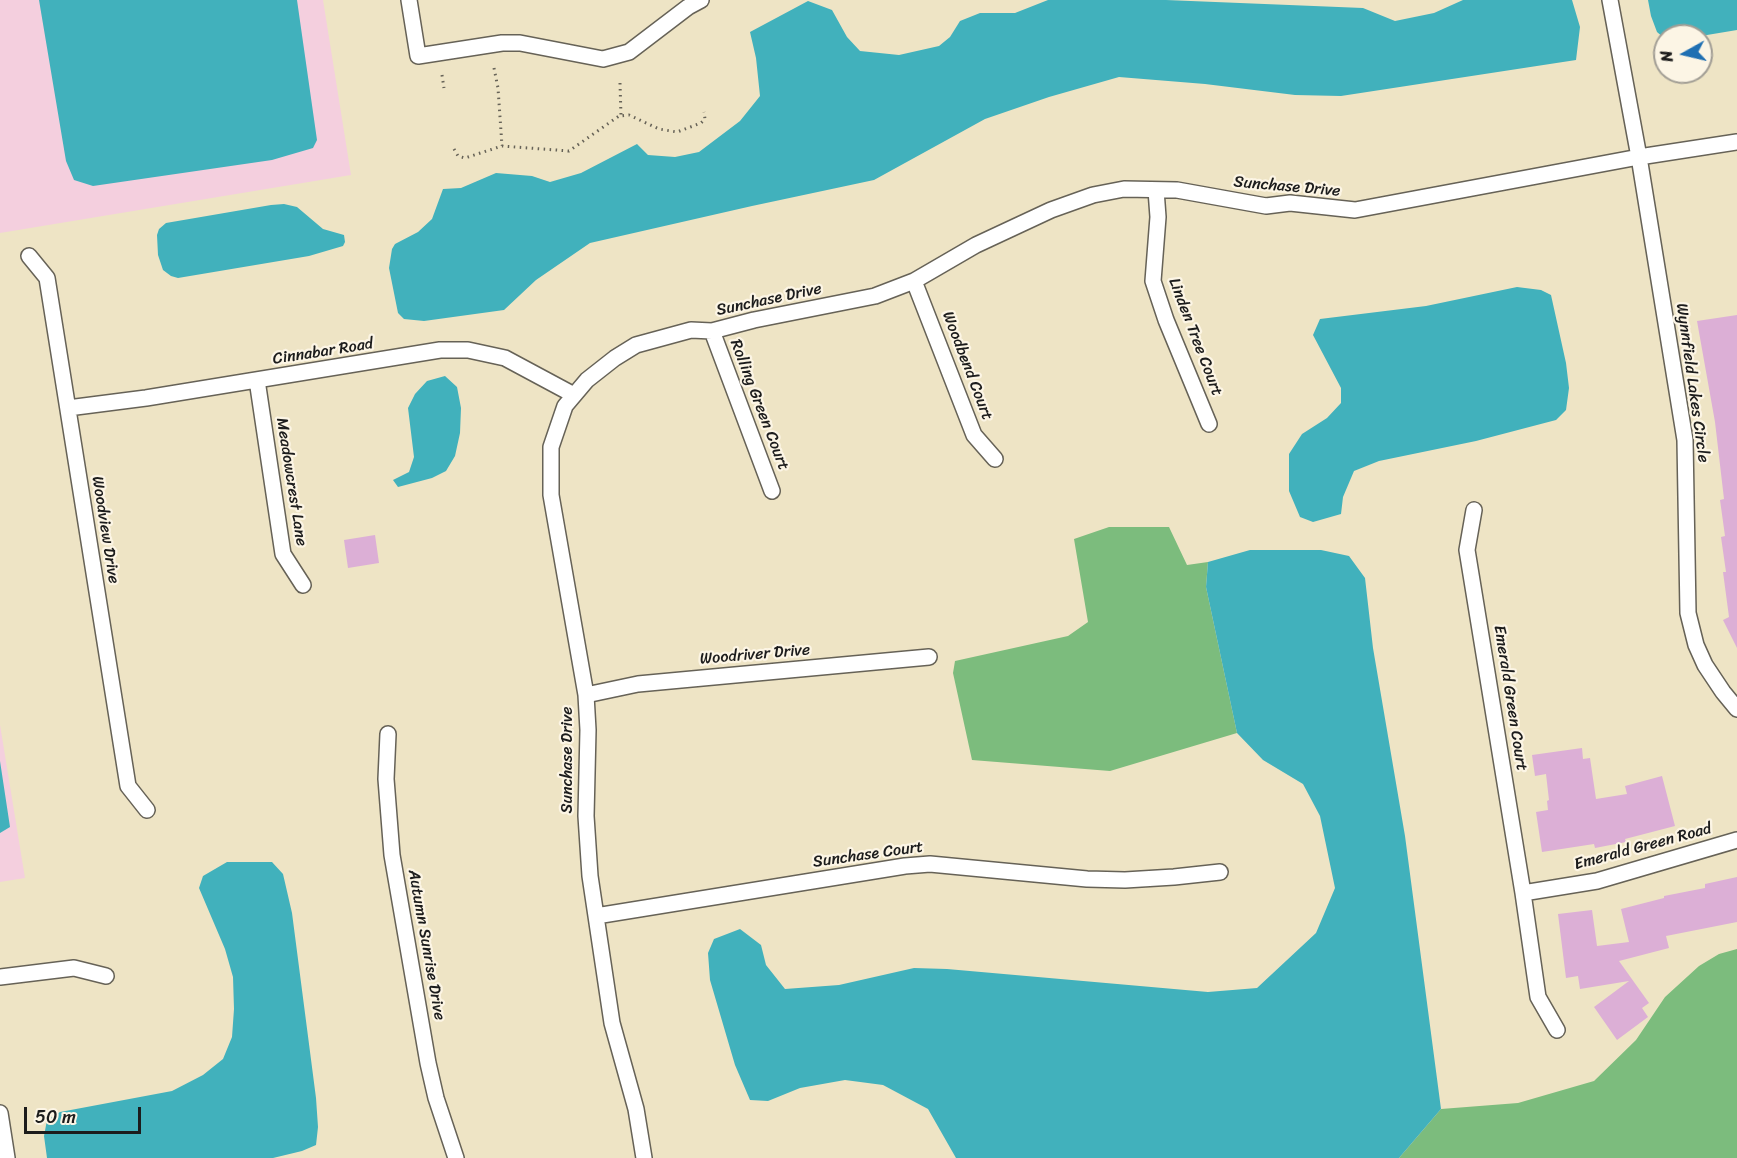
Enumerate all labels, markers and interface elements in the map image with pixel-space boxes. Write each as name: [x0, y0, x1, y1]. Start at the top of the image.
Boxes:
north arrow: [1653, 24, 1713, 84]
text: N: [1652, 49, 1682, 64]
street label: Sunchase Drive: [1233, 173, 1341, 201]
street label: Linden Tree Court: [1164, 275, 1226, 399]
street label: Sunchase Drive: [715, 279, 823, 321]
street label: Wynnfield Lakes Circle: [1671, 302, 1713, 464]
street label: Woodbend Court: [937, 309, 997, 423]
street label: Cinnabar Road: [271, 335, 375, 369]
street label: Rolling Green Court: [725, 337, 793, 473]
street label: Meadowcrest Lane: [271, 416, 311, 548]
street label: Woodview Drive: [87, 475, 123, 585]
street label: Emerald Green Court: [1489, 624, 1531, 772]
street label: Woodriver Drive: [699, 641, 811, 669]
street label: Sunchase Drive: [558, 706, 578, 814]
street label: Emerald Green Road: [1572, 819, 1714, 875]
street label: Sunchase Court: [812, 838, 924, 872]
street label: Autumn Sunrise Drive: [403, 868, 449, 1022]
scale bar: [27, 1095, 144, 1133]
text: 50 m: [35, 1101, 76, 1133]

